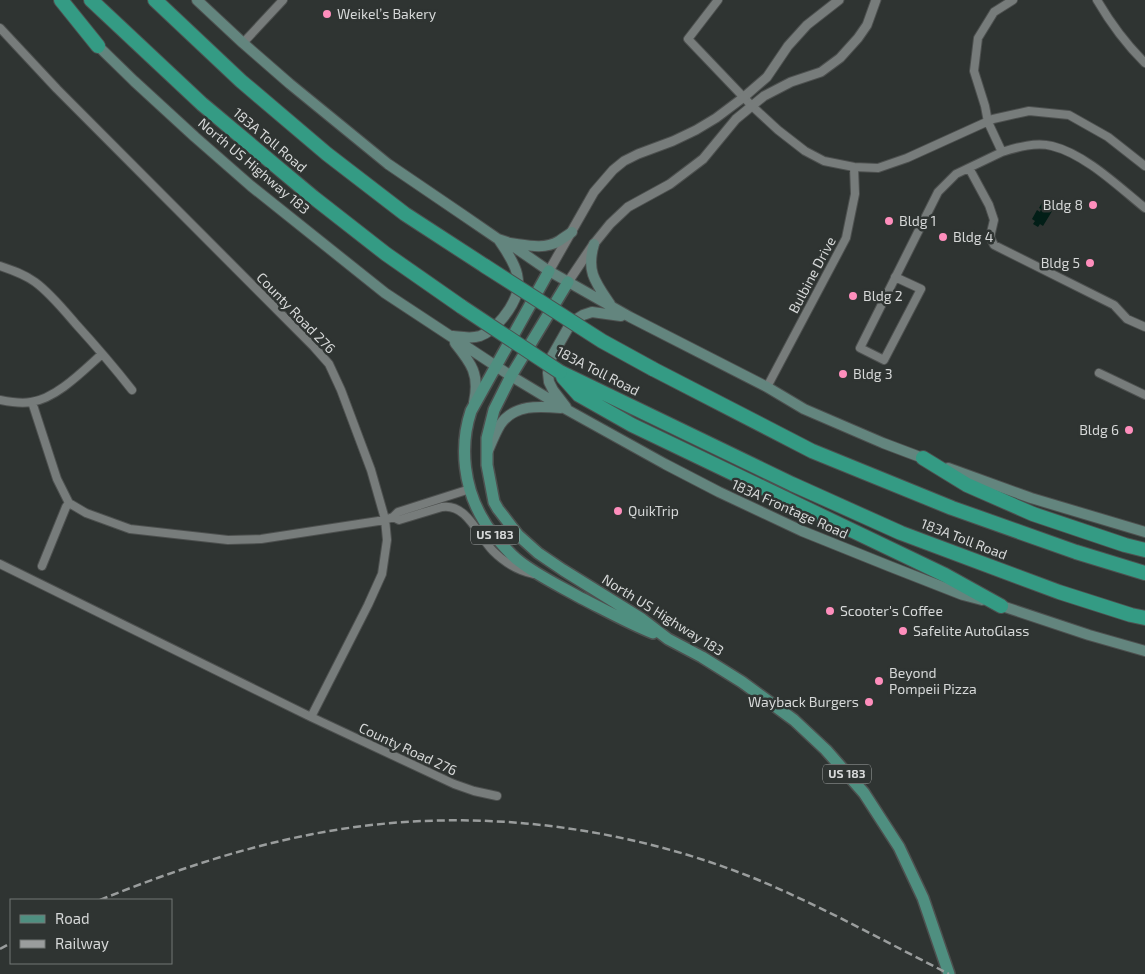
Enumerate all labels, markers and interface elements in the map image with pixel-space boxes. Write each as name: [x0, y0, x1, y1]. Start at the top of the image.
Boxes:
place label: Weikel’s Bakery: [337, 5, 437, 22]
marker: Weikel’s Bakery: [321, 8, 333, 20]
street label: 183A Toll Road: [230, 104, 311, 175]
street label: North US Highway 183: [195, 114, 314, 217]
place label: Bldg 8: [1043, 196, 1083, 213]
marker: Bldg 8: [1087, 199, 1099, 211]
place label: Bldg 1: [899, 212, 936, 229]
marker: Bldg 1: [883, 215, 895, 227]
place label: Bldg 4: [953, 228, 993, 245]
marker: Bldg 4: [937, 231, 949, 243]
street label: Bulbine Drive: [784, 234, 839, 316]
place label: Bldg 5: [1041, 254, 1080, 271]
marker: Bldg 5: [1084, 257, 1096, 269]
street label: County Road 276: [253, 269, 339, 357]
place label: Bldg 2: [863, 287, 903, 304]
marker: Bldg 2: [847, 290, 859, 302]
street label: 183A Toll Road: [554, 342, 643, 399]
place label: Bldg 3: [853, 365, 893, 382]
marker: Bldg 3: [837, 368, 849, 380]
place label: Bldg 6: [1079, 421, 1119, 438]
marker: Bldg 6: [1123, 424, 1135, 436]
street label: 183A Frontage Road: [729, 475, 851, 542]
place label: QuikTrip: [628, 502, 679, 519]
marker: QuikTrip: [612, 505, 624, 517]
street label: 183A Toll Road: [919, 514, 1010, 563]
road number: US 183: [471, 526, 519, 544]
street label: North US Highway 183: [599, 570, 727, 659]
place label: Scooter's Coffee: [840, 602, 943, 619]
marker: Scooter's Coffee: [824, 605, 836, 617]
place label: Safelite AutoGlass: [913, 622, 1029, 639]
marker: Safelite AutoGlass: [897, 625, 909, 637]
place label: Beyond Pompeii Pizza: [889, 664, 977, 697]
marker: Beyond Pompeii Pizza: [873, 675, 885, 687]
place label: Wayback Burgers: [748, 693, 859, 710]
marker: Wayback Burgers: [863, 696, 875, 708]
street label: County Road 276: [357, 718, 460, 779]
road number: US 183: [823, 764, 871, 784]
legend: [10, 899, 172, 964]
text: Road: [55, 909, 90, 927]
text: Railway: [55, 934, 109, 952]

